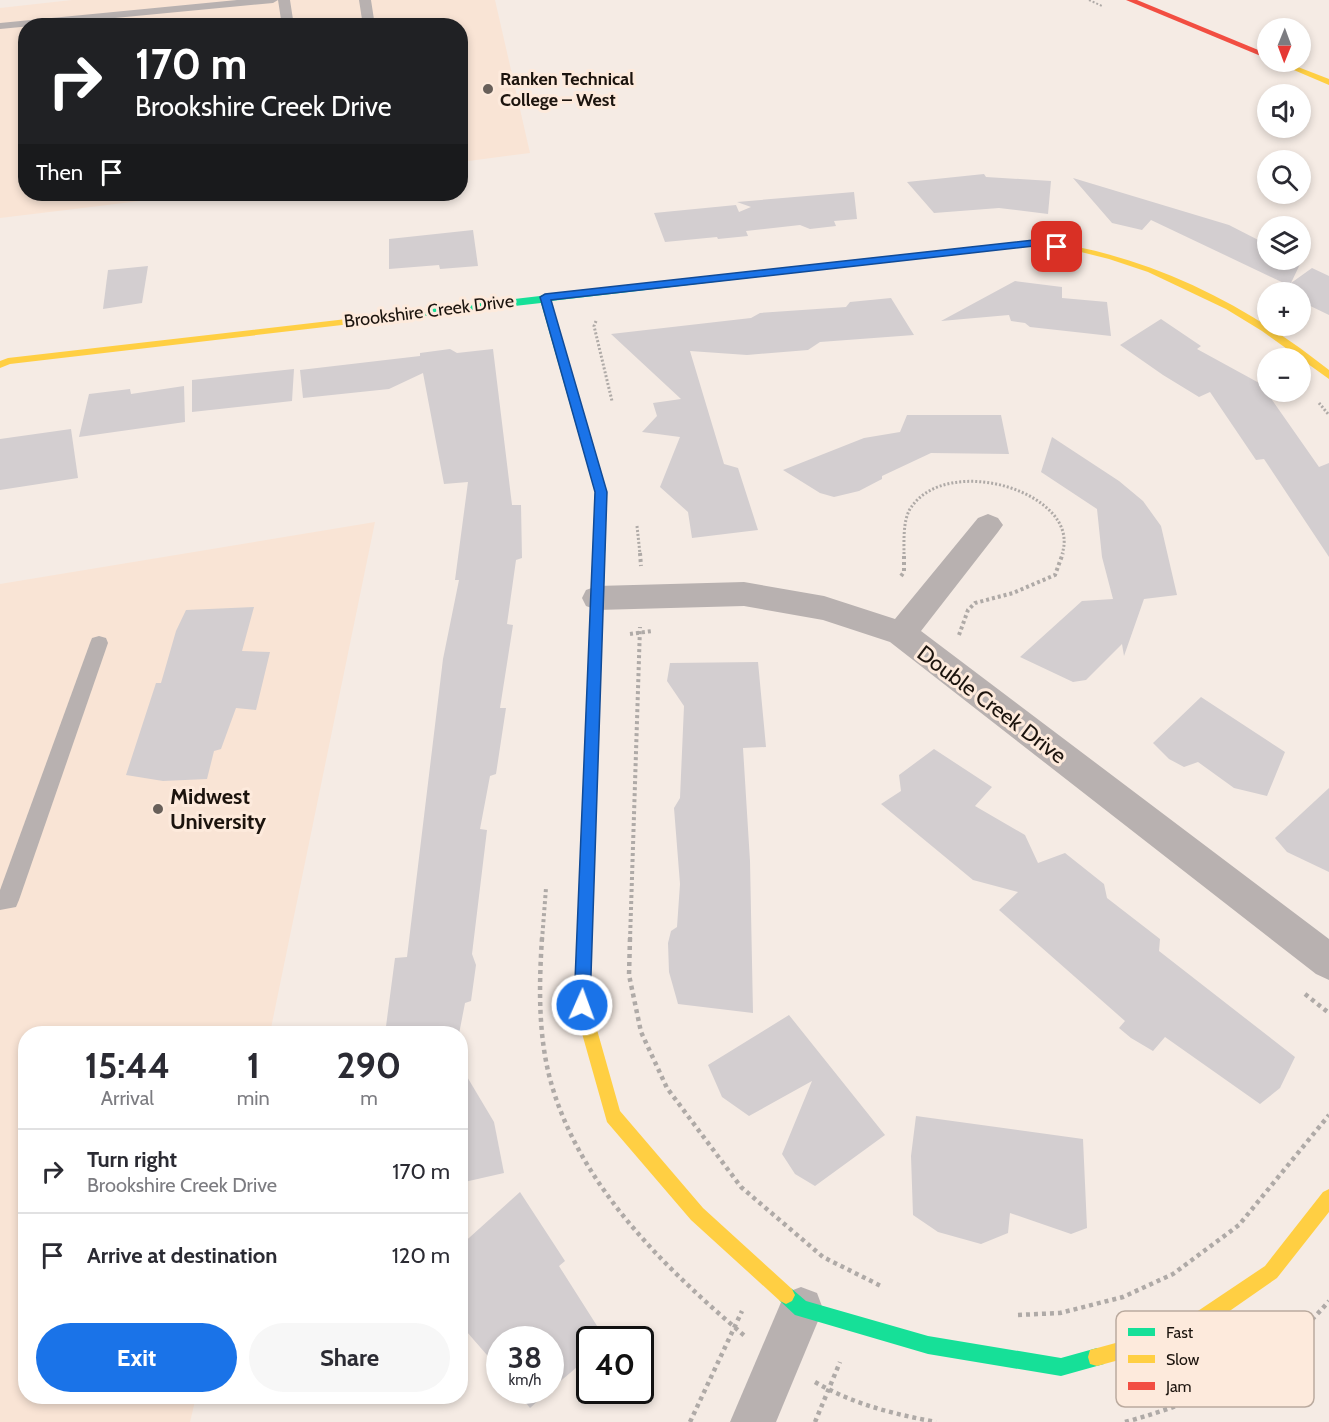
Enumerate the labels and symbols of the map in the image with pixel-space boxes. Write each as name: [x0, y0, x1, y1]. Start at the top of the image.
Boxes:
north arrow: [1257, 18, 1311, 72]
place label: Ranken Technical College – West: [500, 68, 634, 111]
marker: Ranken Technical College – West: [481, 82, 495, 96]
pin: [1031, 221, 1082, 272]
street label: Brookshire Creek Drive: [343, 290, 515, 332]
street label: Double Creek Drive: [912, 640, 1072, 769]
place label: Midwest University: [170, 783, 266, 835]
marker: Midwest University: [151, 802, 165, 816]
position arrow: [550, 973, 614, 1037]
legend: [1116, 1311, 1314, 1407]
text: Fast: [1166, 1323, 1194, 1342]
speed limit sign: 40: [576, 1326, 654, 1404]
text: Slow: [1166, 1350, 1200, 1369]
text: Jam: [1165, 1377, 1192, 1396]

